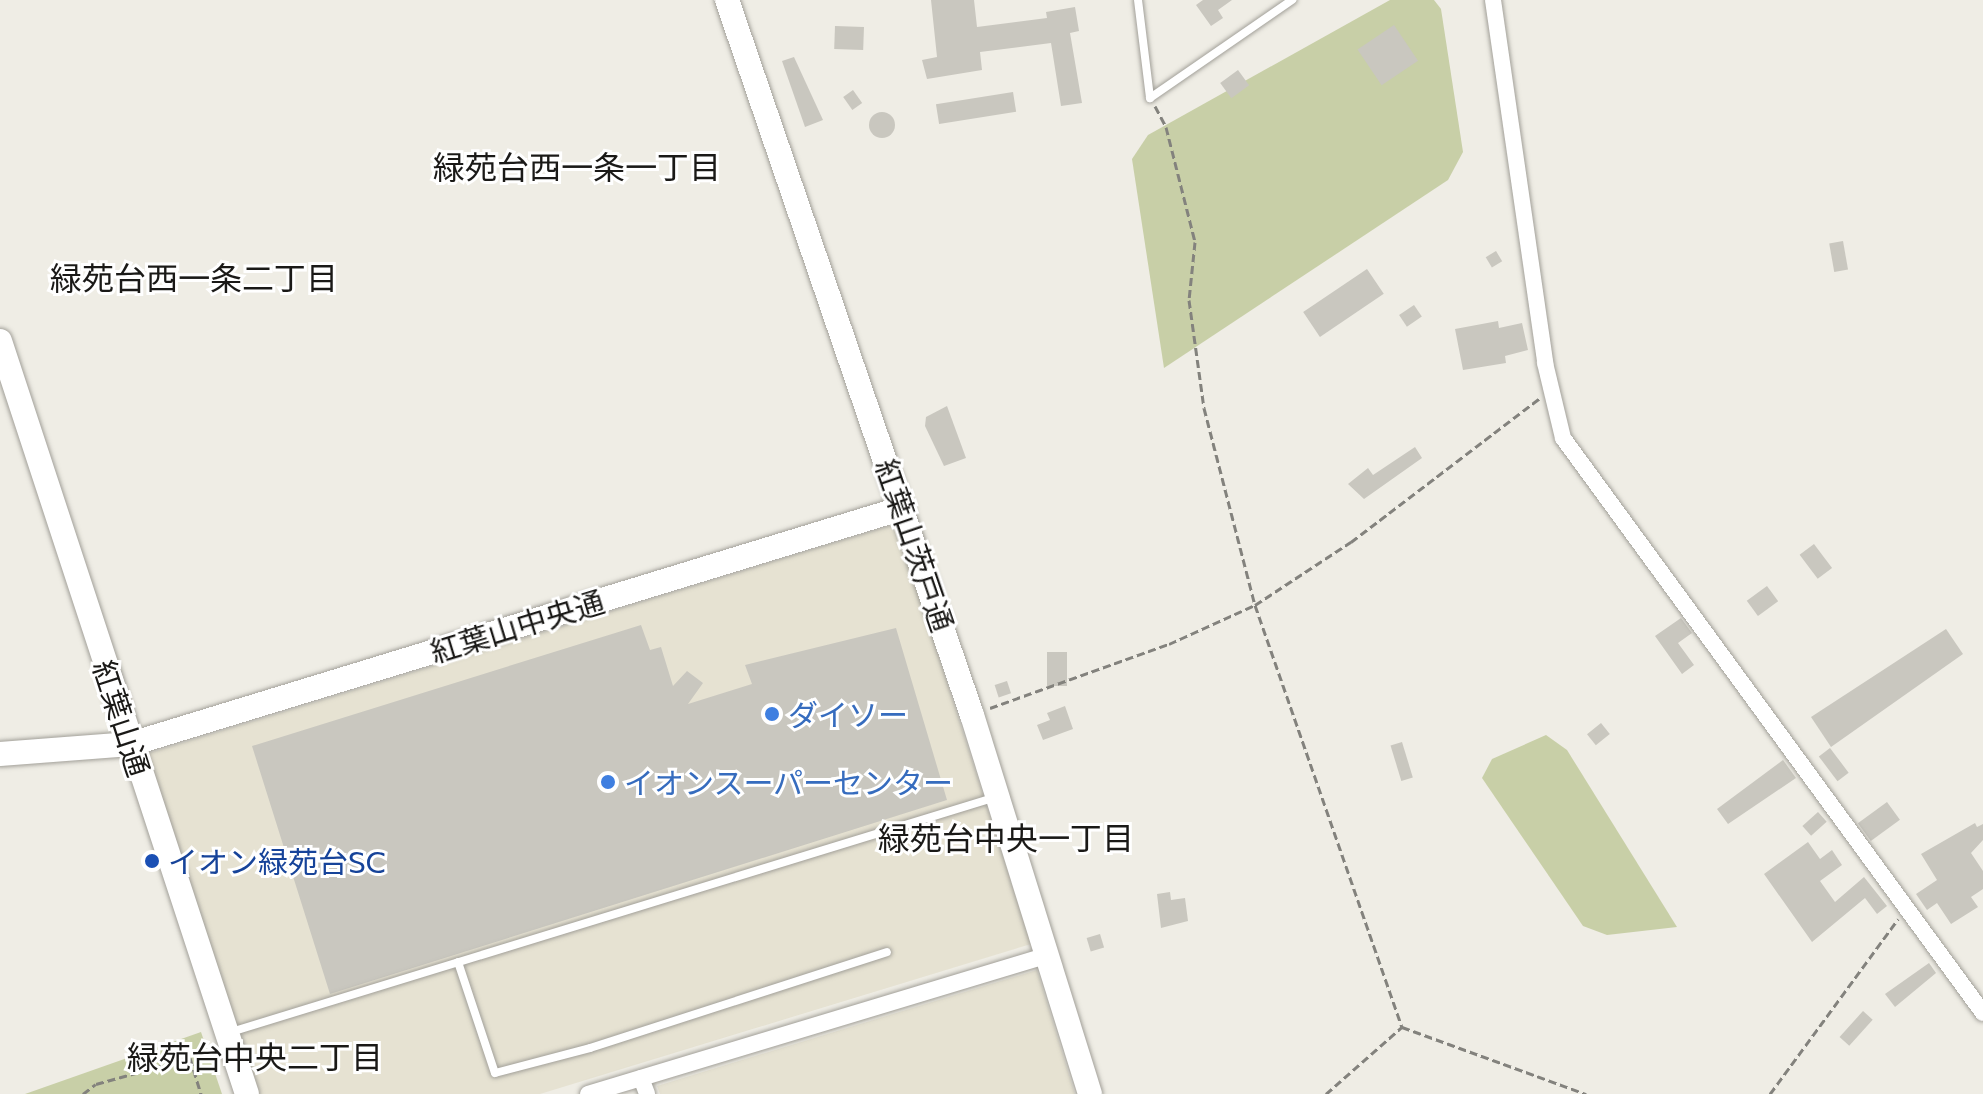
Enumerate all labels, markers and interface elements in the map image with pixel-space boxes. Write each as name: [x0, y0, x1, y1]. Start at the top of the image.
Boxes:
district label: 緑苑台西一条一丁目: [433, 147, 721, 185]
district label: 緑苑台西一条二丁目: [50, 258, 338, 296]
street label: 紅葉山茨戸通: [869, 454, 961, 636]
street label: 紅葉山中央通: [426, 582, 608, 670]
street label: 紅葉山通: [86, 655, 158, 781]
place label: ダイソー: [788, 696, 908, 732]
marker: ダイソー: [763, 705, 781, 723]
place label: イオンスーパーセンター: [624, 764, 954, 800]
marker: イオンスーパーセンター: [599, 773, 617, 791]
district label: 緑苑台中央一丁目: [878, 818, 1134, 856]
place label: イオン緑苑台SC: [168, 843, 386, 879]
marker: イオン緑苑台SC: [143, 852, 161, 870]
district label: 緑苑台中央二丁目: [127, 1037, 383, 1075]

